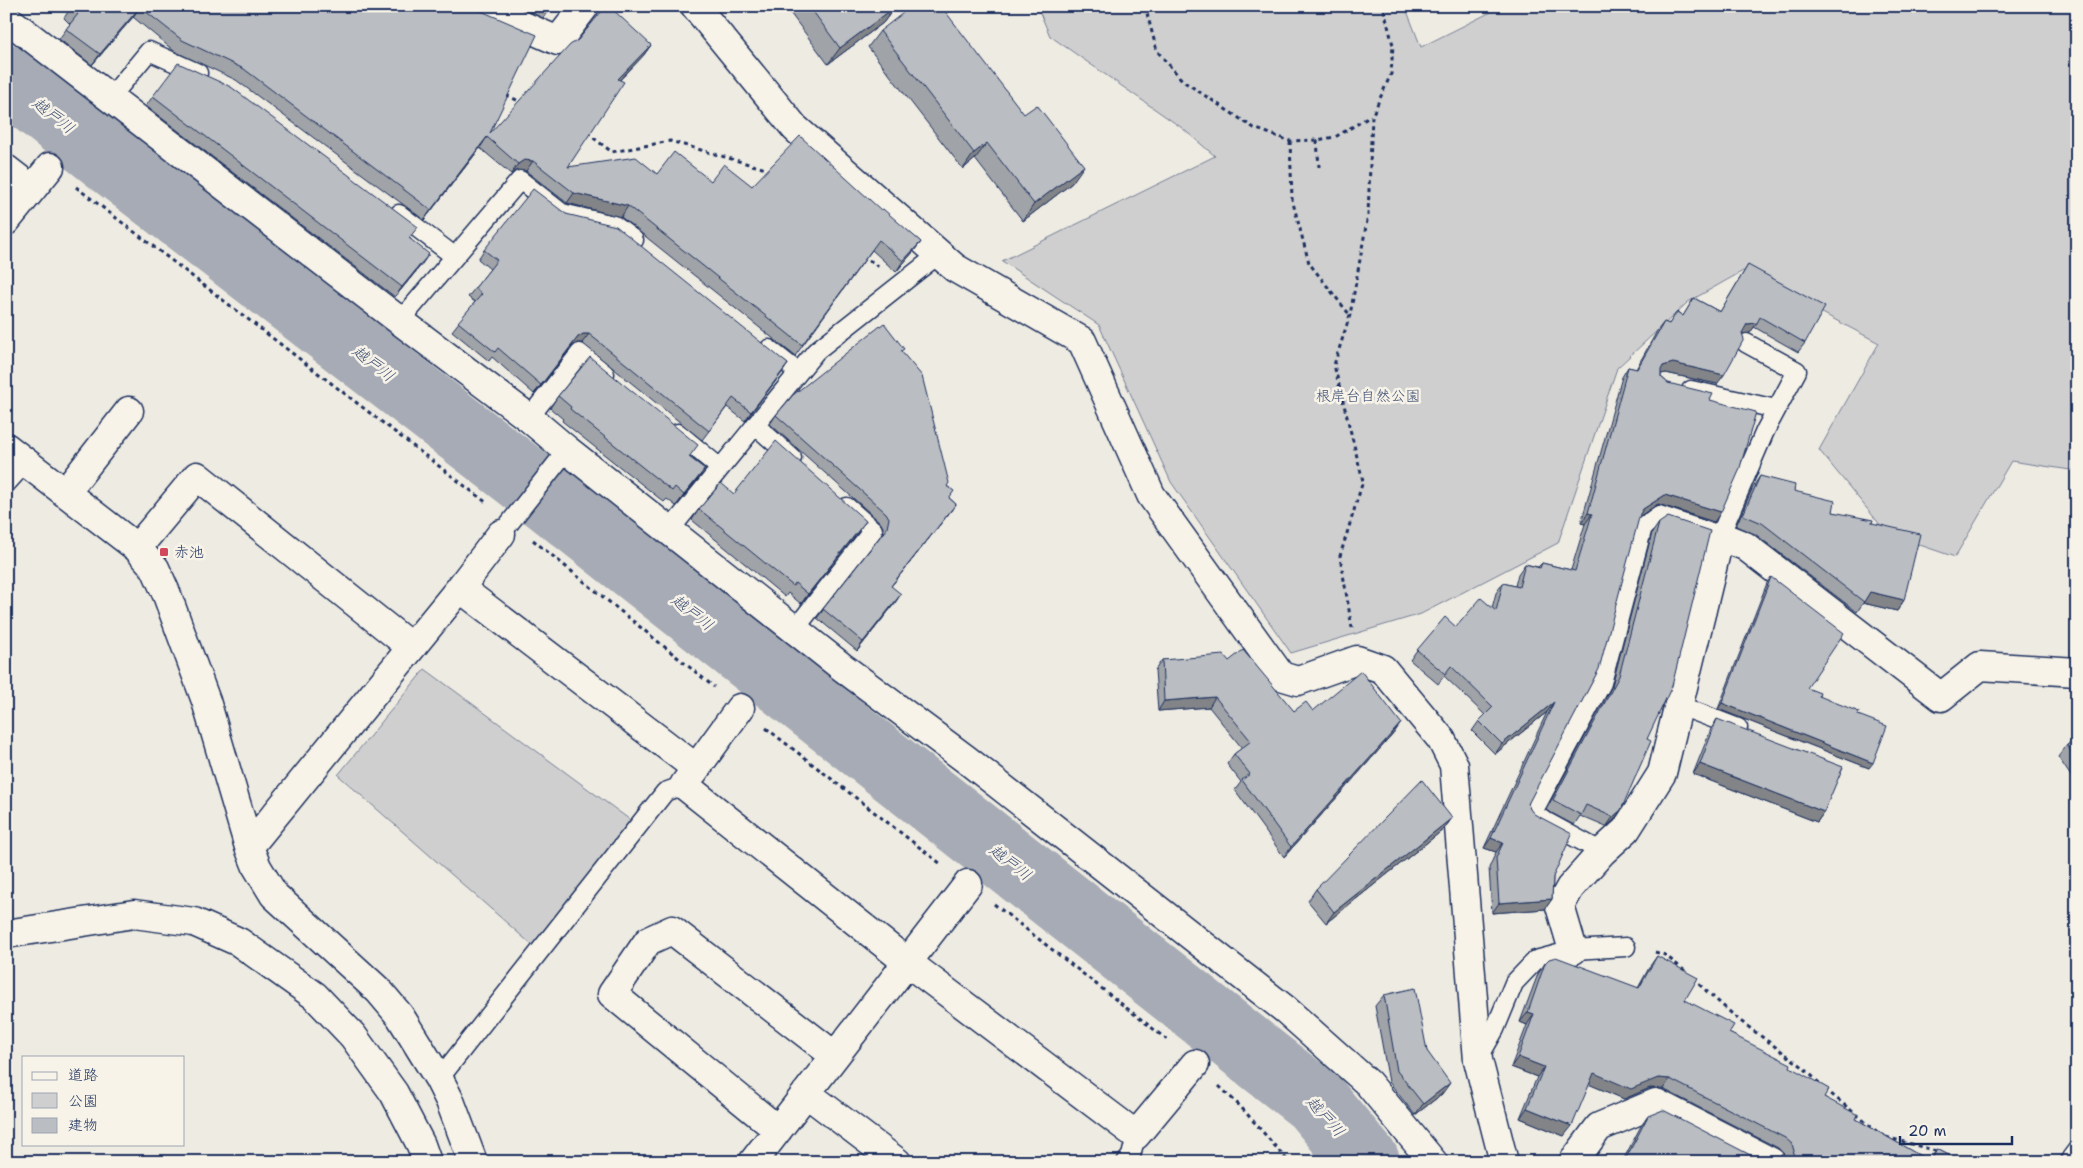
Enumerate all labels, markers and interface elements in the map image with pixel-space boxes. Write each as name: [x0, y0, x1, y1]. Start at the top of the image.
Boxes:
water label: 越戸川: [28, 92, 79, 138]
water label: 越戸川: [348, 340, 399, 386]
park label: 根岸台自然公園: [1315, 386, 1421, 406]
place label: 赤池: [174, 542, 204, 562]
marker: 赤池: [158, 546, 170, 558]
water label: 越戸川: [667, 589, 718, 635]
water label: 越戸川: [985, 839, 1036, 885]
legend: [22, 1056, 185, 1146]
text: 道路: [68, 1065, 98, 1085]
text: 公園: [68, 1091, 98, 1111]
water label: 越戸川: [1301, 1091, 1349, 1141]
scale bar: [1900, 1113, 2013, 1145]
text: 建物: [68, 1115, 98, 1135]
text: 20 m: [1908, 1121, 1947, 1141]

